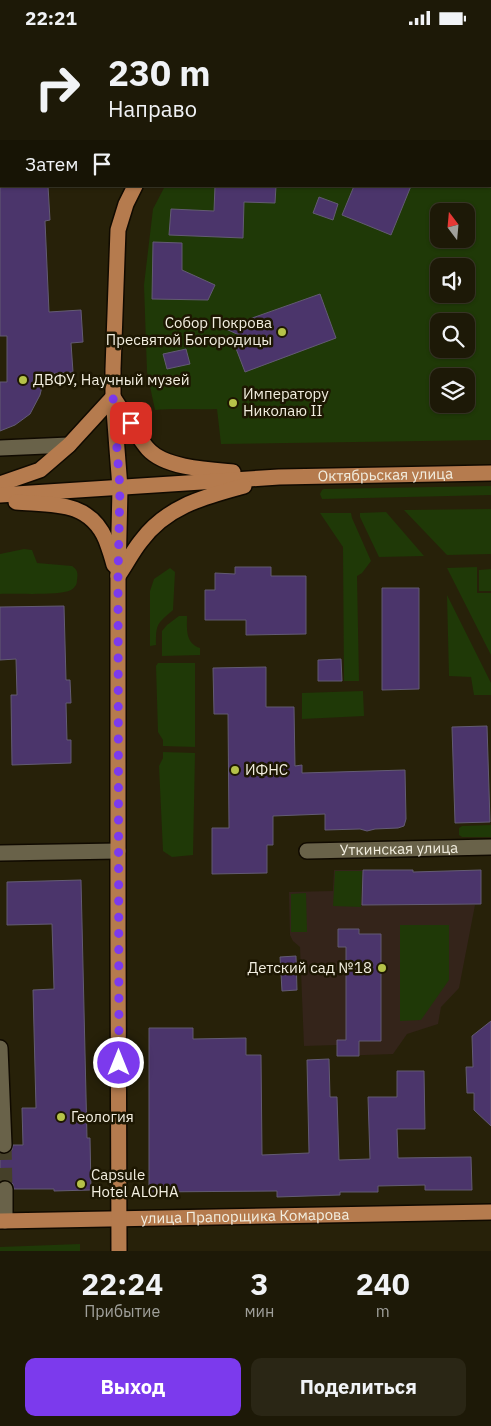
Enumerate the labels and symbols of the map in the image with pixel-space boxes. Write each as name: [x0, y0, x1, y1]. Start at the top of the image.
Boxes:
north arrow: [430, 203, 475, 247]
place label: Собор Покрова Пресвятой Богородицы: [106, 313, 272, 349]
marker: Собор Покрова Пресвятой Богородицы: [276, 326, 288, 338]
place label: ДВФУ, Научный музей: [33, 370, 190, 389]
marker: ДВФУ, Научный музей: [17, 374, 29, 386]
place label: Императору Николаю II: [243, 384, 329, 420]
marker: Императору Николаю II: [227, 397, 239, 409]
pin: [110, 402, 152, 444]
street label: Октябрьская улица: [317, 464, 453, 485]
place label: ИФНС: [245, 760, 288, 779]
marker: ИФНС: [229, 764, 241, 776]
street label: Уткинская улица: [340, 838, 458, 859]
place label: Детский сад №18: [247, 958, 372, 977]
marker: Детский сад №18: [376, 962, 388, 974]
position arrow: [92, 1036, 144, 1088]
place label: Геология: [71, 1107, 134, 1126]
marker: Геология: [55, 1111, 67, 1123]
place label: Capsule Hotel ALOHA: [91, 1165, 179, 1201]
marker: Capsule Hotel ALOHA: [75, 1178, 87, 1190]
street label: улица Прапорщика Комарова: [140, 1205, 349, 1227]

